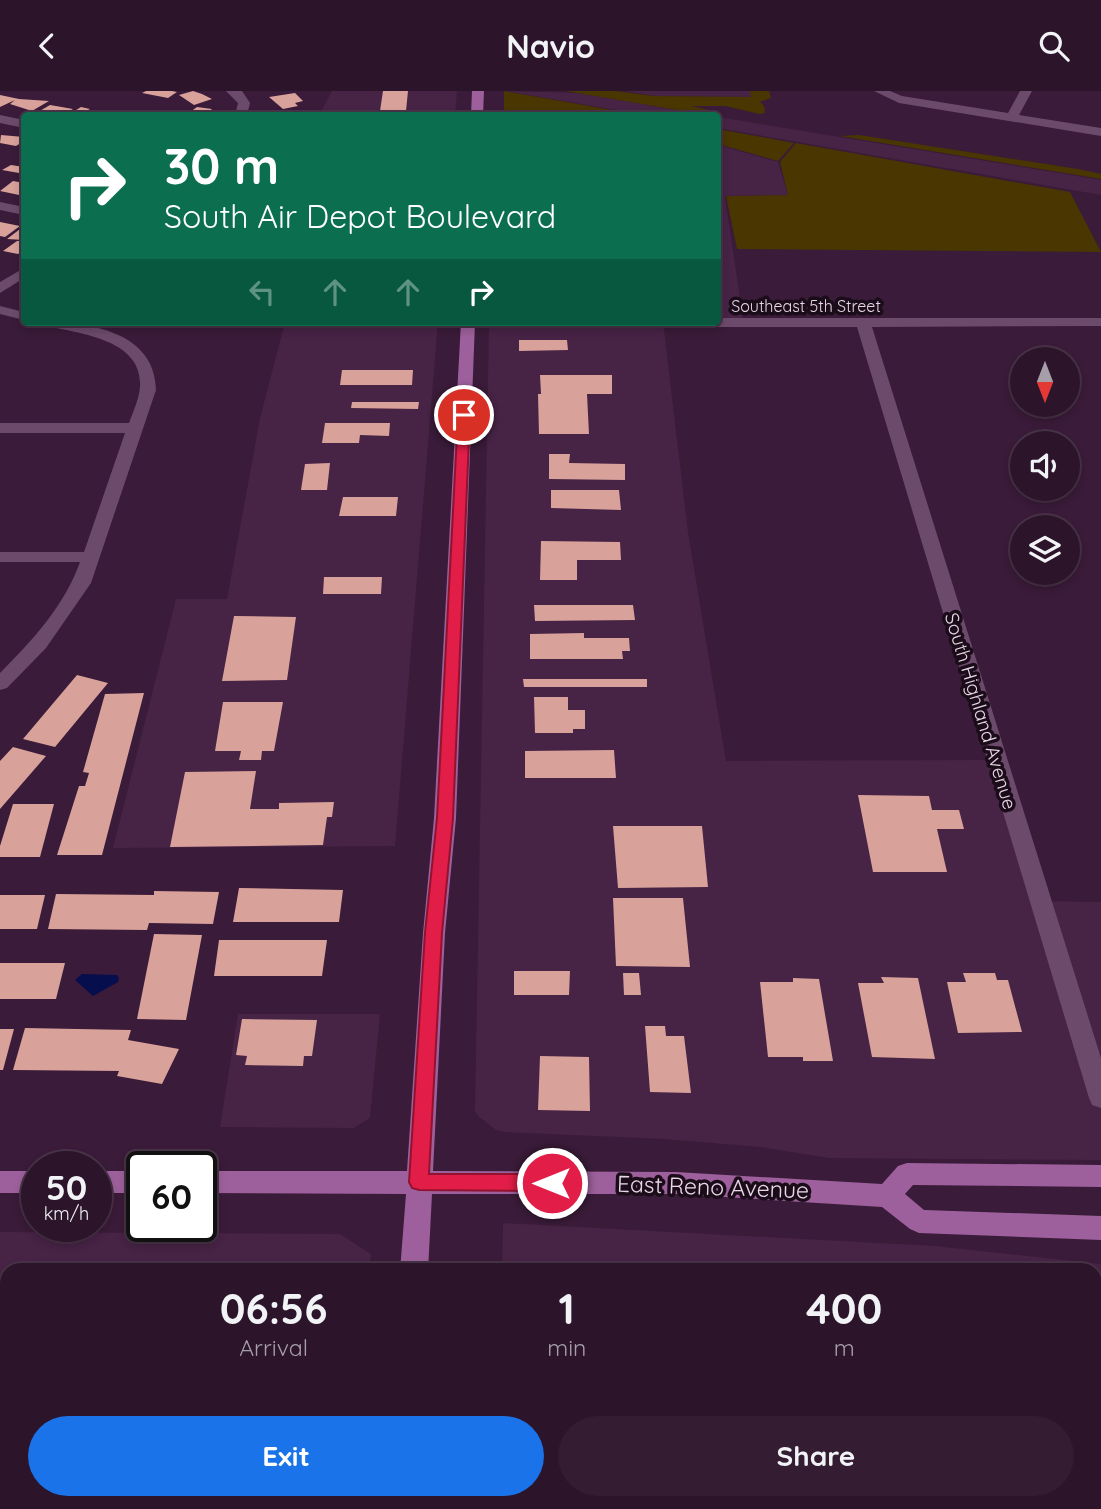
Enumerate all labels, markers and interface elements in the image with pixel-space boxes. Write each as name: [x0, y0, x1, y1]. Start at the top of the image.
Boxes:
text: Navio: [506, 26, 595, 66]
icon: back: [28, 27, 66, 65]
icon: search: [1035, 27, 1073, 65]
text: 30 m: [164, 135, 279, 196]
icon: right: [49, 140, 140, 231]
text: South Air Depot Boulevard: [164, 196, 556, 236]
icon: left: [243, 273, 281, 311]
icon: ahead: [316, 273, 354, 311]
icon: ahead: [389, 273, 427, 311]
icon: right: [462, 273, 500, 311]
street label: Southeast 5th Street: [731, 296, 881, 316]
north arrow: [1010, 347, 1080, 417]
map controls: [1010, 347, 1080, 585]
pin: [434, 385, 494, 445]
icon: arrive: [445, 396, 483, 434]
button: sound: [1010, 431, 1080, 501]
button: layers: [1010, 515, 1080, 585]
street label: South Highland Avenue: [940, 610, 1022, 812]
position arrow: [515, 1146, 589, 1220]
speed limit sign: 60: [126, 1151, 217, 1242]
text: 50: [46, 1165, 87, 1209]
street label: East Reno Avenue: [616, 1169, 810, 1204]
text: km/h: [44, 1202, 89, 1225]
text: 06:56: [220, 1282, 328, 1335]
text: 1: [559, 1282, 575, 1335]
text: 400: [806, 1282, 882, 1335]
text: Arrival: [239, 1333, 308, 1362]
text: min: [547, 1333, 586, 1362]
text: m: [834, 1333, 855, 1362]
button: Exit: [28, 1416, 544, 1496]
button: Share: [558, 1416, 1074, 1496]

